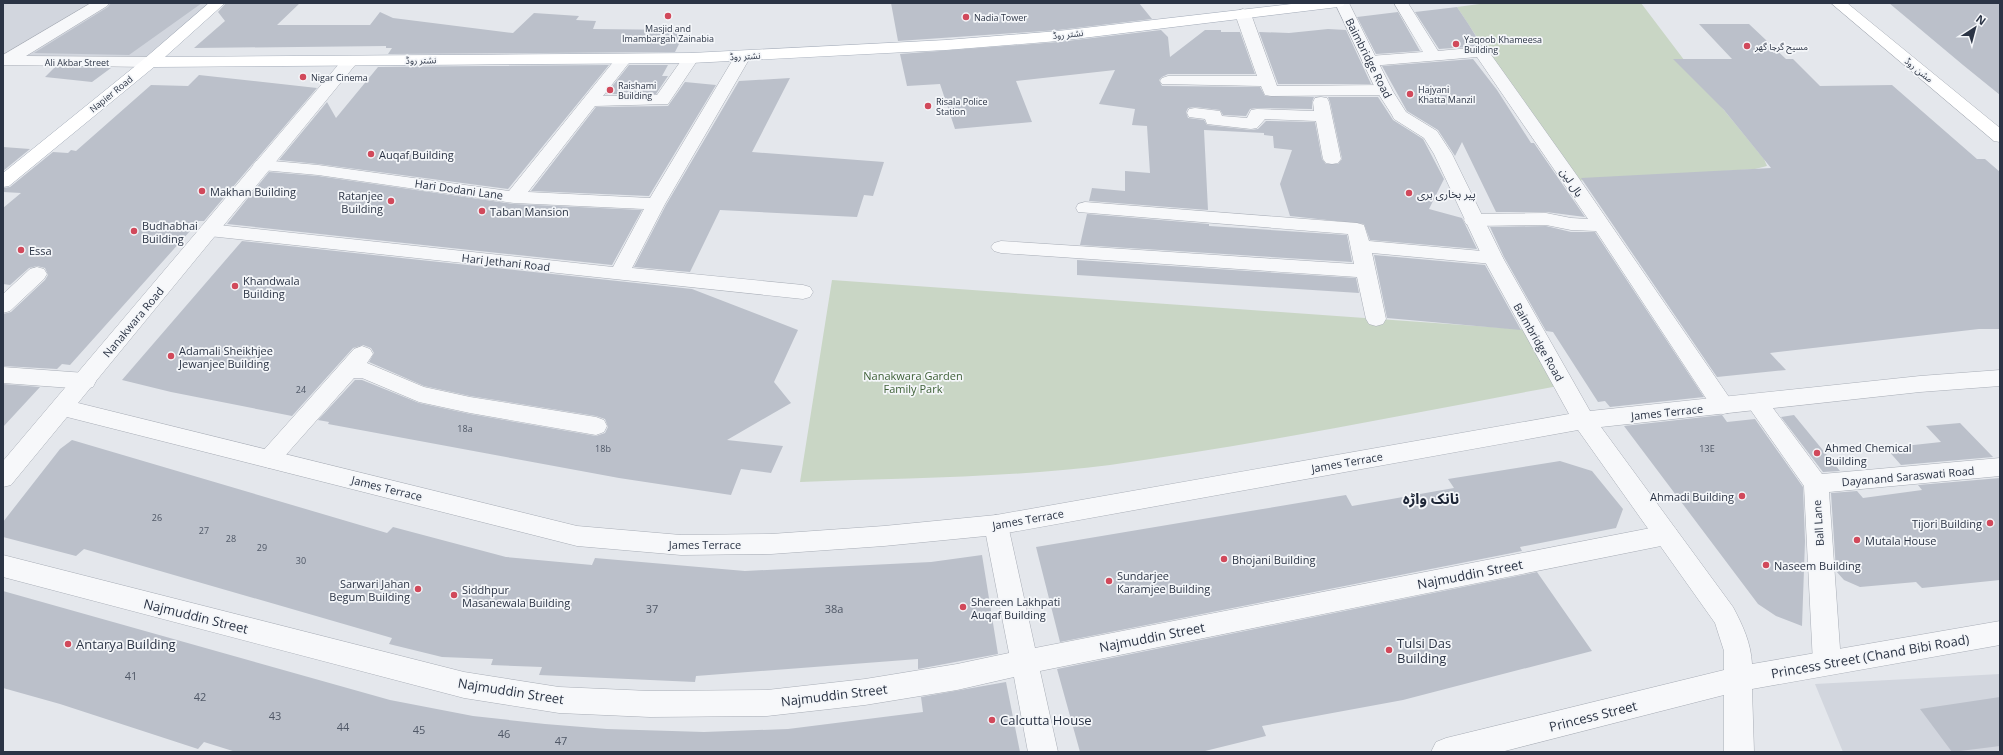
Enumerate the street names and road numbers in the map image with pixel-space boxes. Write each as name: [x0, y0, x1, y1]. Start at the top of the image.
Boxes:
street label: Baimbridge Road: [1342, 15, 1396, 101]
street label: نشتر روڈ: [1052, 26, 1084, 42]
street label: نشتر روڈ: [729, 49, 761, 63]
street label: نشتر روڈ: [405, 53, 437, 67]
street label: مشن روڈ: [1902, 55, 1936, 86]
street label: Ali Akbar Street: [45, 56, 109, 69]
street label: Napier Road: [87, 73, 135, 115]
street label: بال لین: [1557, 165, 1587, 199]
street label: Hari Dodani Lane: [414, 175, 504, 203]
street label: Hari Jethani Road: [461, 250, 551, 274]
street label: Nanakwara Road: [99, 284, 167, 360]
street label: Baimbridge Road: [1510, 300, 1568, 384]
street label: James Terrace: [1629, 401, 1704, 423]
street label: James Terrace: [1309, 448, 1384, 476]
street label: Dayanand Saraswati Road: [1841, 463, 1975, 489]
street label: James Terrace: [349, 472, 424, 504]
street label: Ball Lane: [1809, 499, 1827, 547]
street label: James Terrace: [990, 505, 1065, 533]
street label: James Terrace: [668, 537, 741, 552]
street label: Najmuddin Street: [1416, 555, 1525, 593]
street label: Najmuddin Street: [142, 594, 251, 638]
street label: Najmuddin Street: [1098, 618, 1207, 656]
street label: Princess Street (Chand Bibi Road): [1769, 630, 1971, 682]
street label: Najmuddin Street: [457, 674, 566, 708]
street label: Najmuddin Street: [780, 679, 889, 710]
street label: Princess Street: [1547, 696, 1639, 736]

